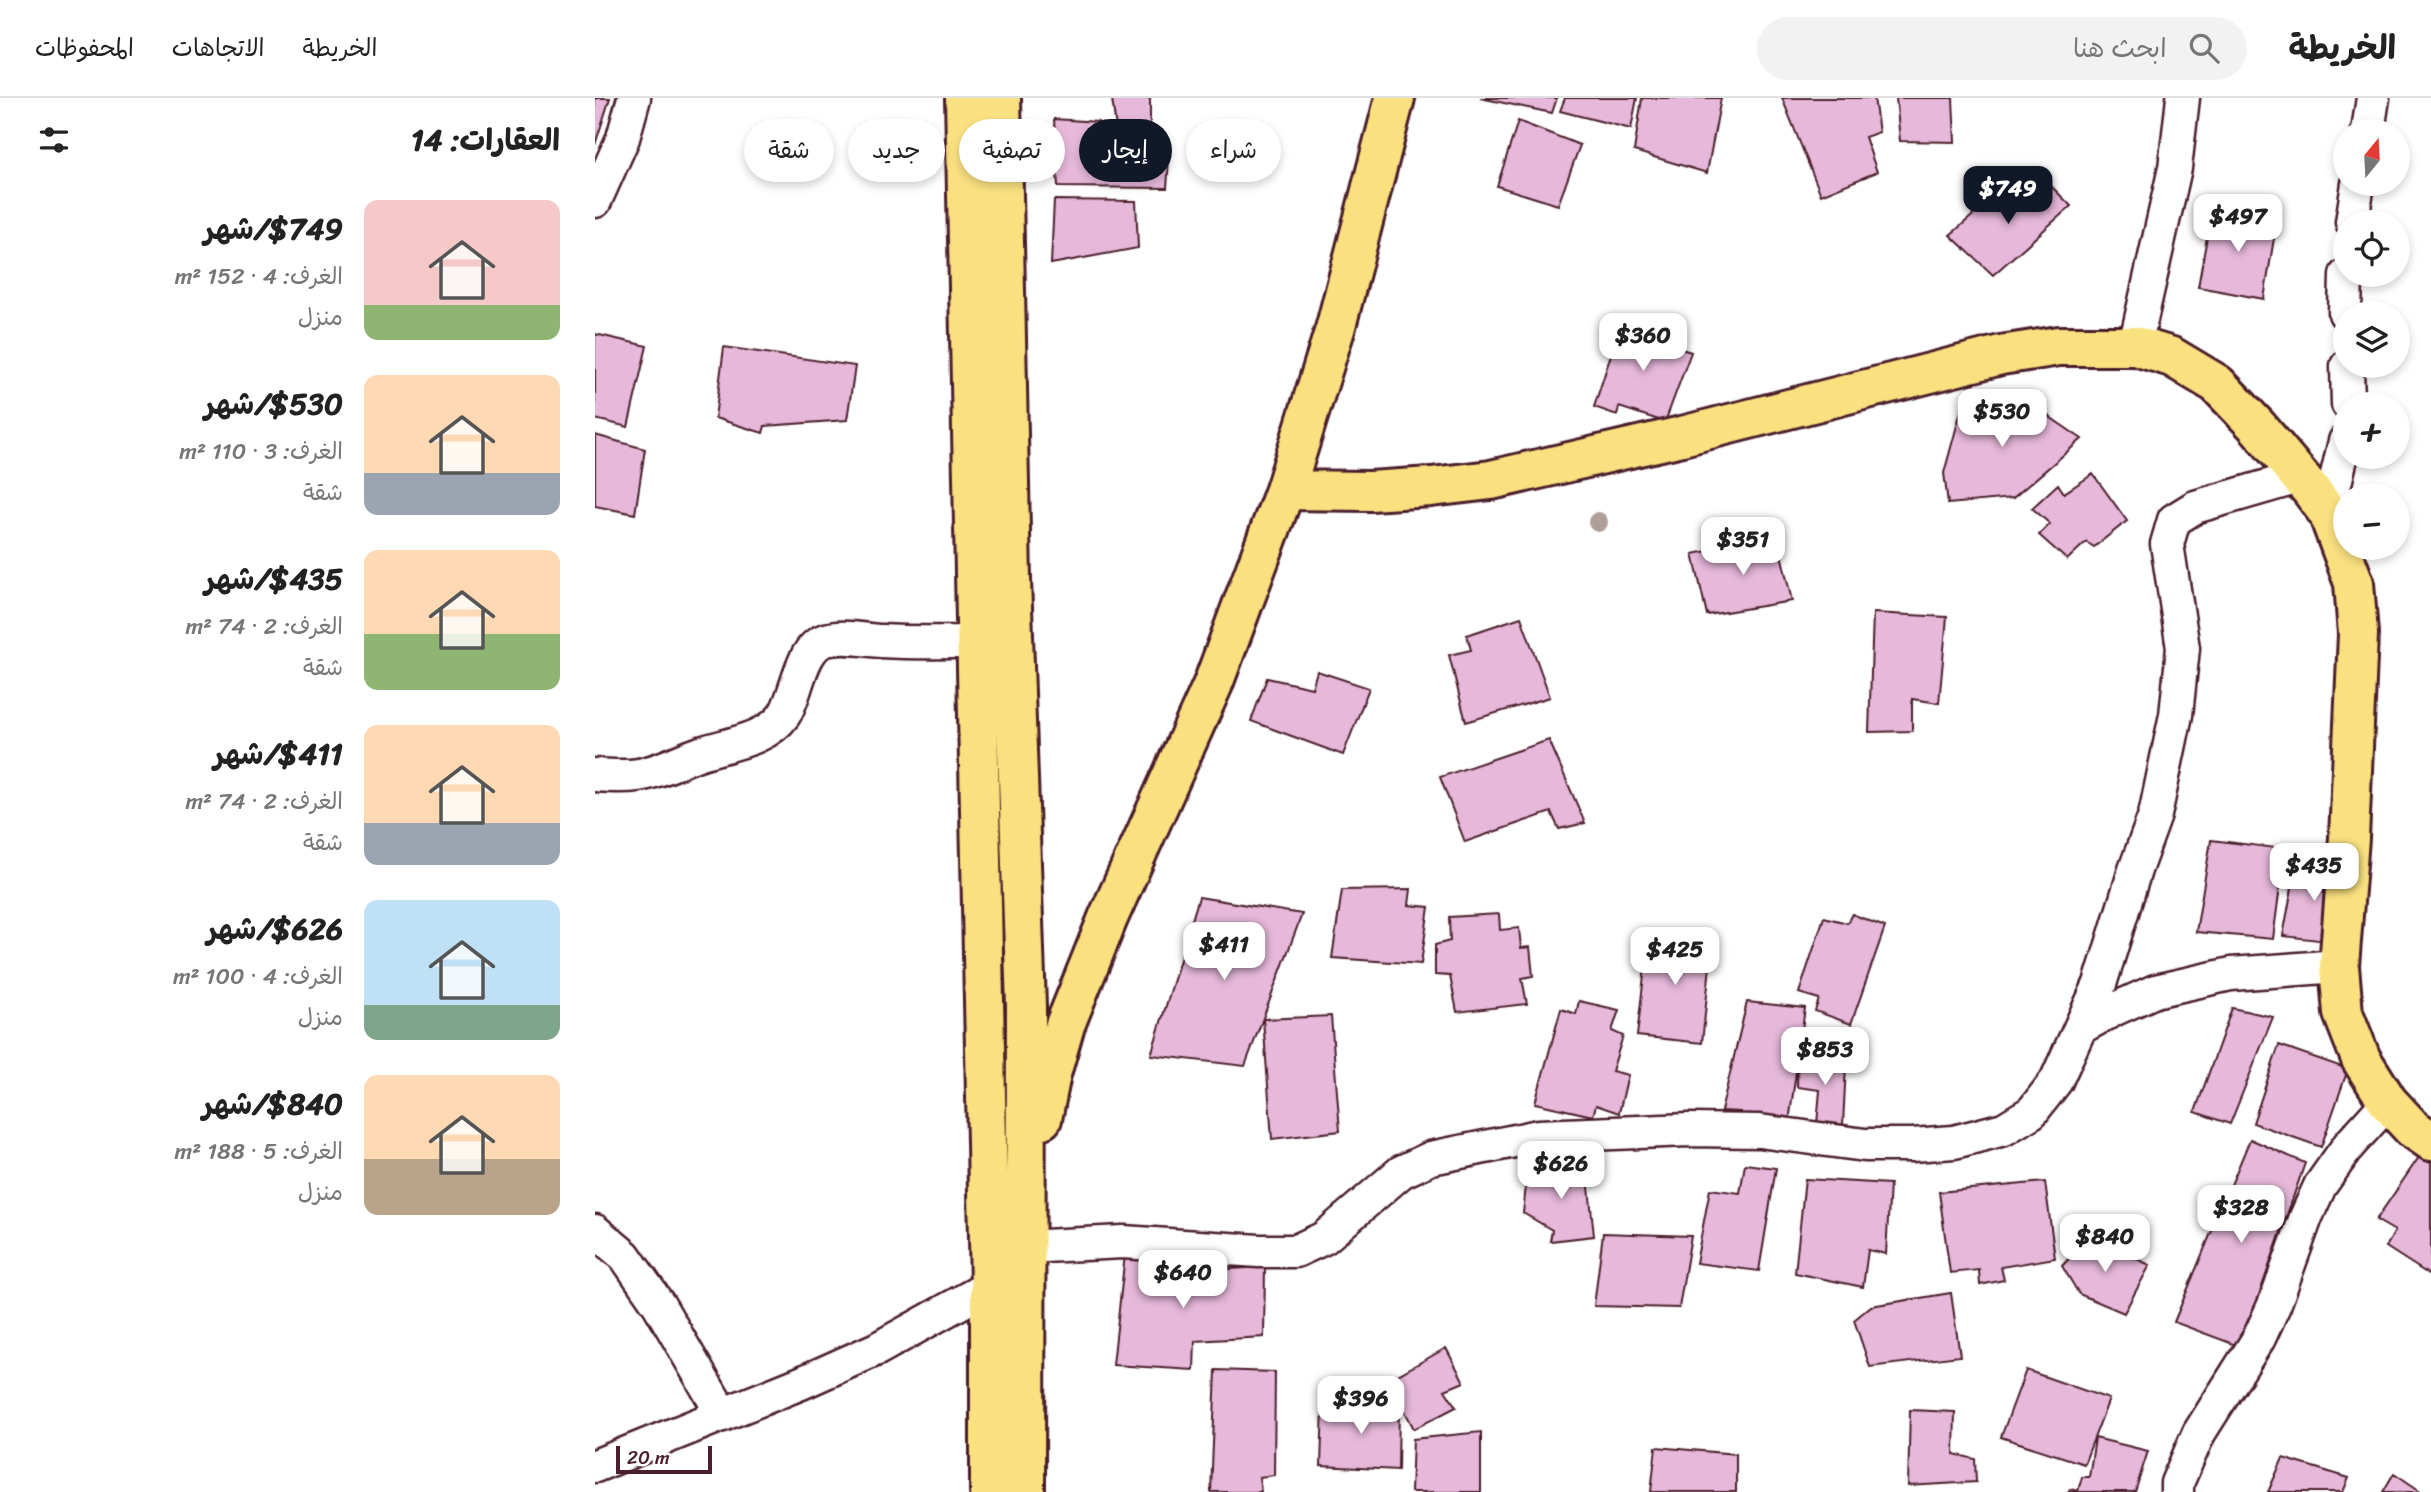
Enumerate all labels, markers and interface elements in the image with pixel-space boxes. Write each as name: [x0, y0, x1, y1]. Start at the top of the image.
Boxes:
search box: [1757, 17, 2247, 80]
text: الخريطة: [2289, 19, 2396, 77]
text: ابحث هنا: [2073, 25, 2167, 71]
text: المحفوظات: [35, 27, 134, 69]
text: الاتجاهات: [172, 27, 265, 69]
text: الخريطة: [303, 27, 377, 69]
icon: search: [2185, 29, 2223, 67]
text: العقارات: 14: [411, 113, 560, 167]
chip: شقة: [744, 119, 834, 182]
chip: جديد: [848, 119, 945, 182]
chip: تصفية: [959, 119, 1065, 182]
chip: إيجار: [1079, 119, 1172, 182]
chip: شراء: [1186, 119, 1281, 182]
north arrow: [2333, 119, 2410, 196]
map controls: [2333, 119, 2410, 560]
icon: filters: [35, 121, 73, 159]
pin: $749: [1967, 166, 2049, 226]
text: $749: [1979, 168, 2037, 209]
pin: $497: [2197, 194, 2279, 254]
text: $497: [2209, 196, 2267, 237]
text: $749/شهر: [204, 202, 343, 256]
button: locate: [2333, 210, 2410, 287]
icon: home: [420, 228, 504, 312]
text: الغرف: 4 · 152 m²: [175, 256, 343, 297]
text: منزل: [298, 297, 343, 338]
button: layers: [2333, 301, 2410, 378]
pin: $360: [1602, 314, 1684, 373]
text: $360: [1615, 315, 1671, 356]
text: $530/شهر: [204, 377, 343, 431]
pin: $530: [1961, 390, 2043, 449]
text: $530: [1974, 391, 2030, 432]
button: +: [2333, 392, 2410, 469]
icon: home: [420, 403, 504, 487]
text: الغرف: 3 · 110 m²: [179, 431, 343, 472]
text: شقة: [303, 472, 343, 513]
button: −: [2333, 483, 2410, 560]
pin: $351: [1702, 518, 1784, 577]
text: $351: [1717, 519, 1769, 560]
text: $435/شهر: [205, 552, 343, 606]
icon: home: [420, 578, 504, 662]
text: الغرف: 2 · 74 m²: [185, 606, 343, 647]
text: شقة: [303, 647, 343, 688]
text: $411/شهر: [214, 727, 343, 781]
icon: home: [420, 753, 504, 837]
text: الغرف: 2 · 74 m²: [185, 781, 343, 822]
text: شقة: [303, 822, 343, 863]
pin: $435: [2273, 844, 2355, 903]
text: $435: [2286, 845, 2342, 886]
text: $626/شهر: [207, 902, 343, 956]
pin: $411: [1183, 922, 1265, 982]
text: $411: [1199, 924, 1249, 965]
icon: home: [420, 928, 504, 1012]
pin: $425: [1634, 928, 1716, 987]
text: $425: [1646, 929, 1704, 970]
text: الغرف: 4 · 100 m²: [173, 956, 343, 997]
text: منزل: [298, 997, 343, 1038]
pin: $853: [1784, 1028, 1866, 1087]
text: $853: [1797, 1029, 1853, 1070]
text: $840/شهر: [202, 1077, 343, 1131]
icon: home: [420, 1103, 504, 1187]
text: الغرف: 5 · 188 m²: [175, 1131, 343, 1172]
pin: $626: [1520, 1142, 1602, 1201]
text: $626: [1534, 1143, 1588, 1184]
text: منزل: [298, 1172, 343, 1213]
pin: $328: [2200, 1186, 2282, 1245]
text: $328: [2213, 1187, 2269, 1228]
pin: $840: [2064, 1214, 2146, 1274]
text: $840: [2076, 1216, 2134, 1257]
pin: $640: [1142, 1250, 1224, 1310]
text: $640: [1154, 1252, 1212, 1293]
pin: $396: [1320, 1376, 1402, 1436]
text: $396: [1333, 1378, 1389, 1419]
text: 20 m: [627, 1441, 670, 1474]
scale bar: [616, 1443, 712, 1475]

